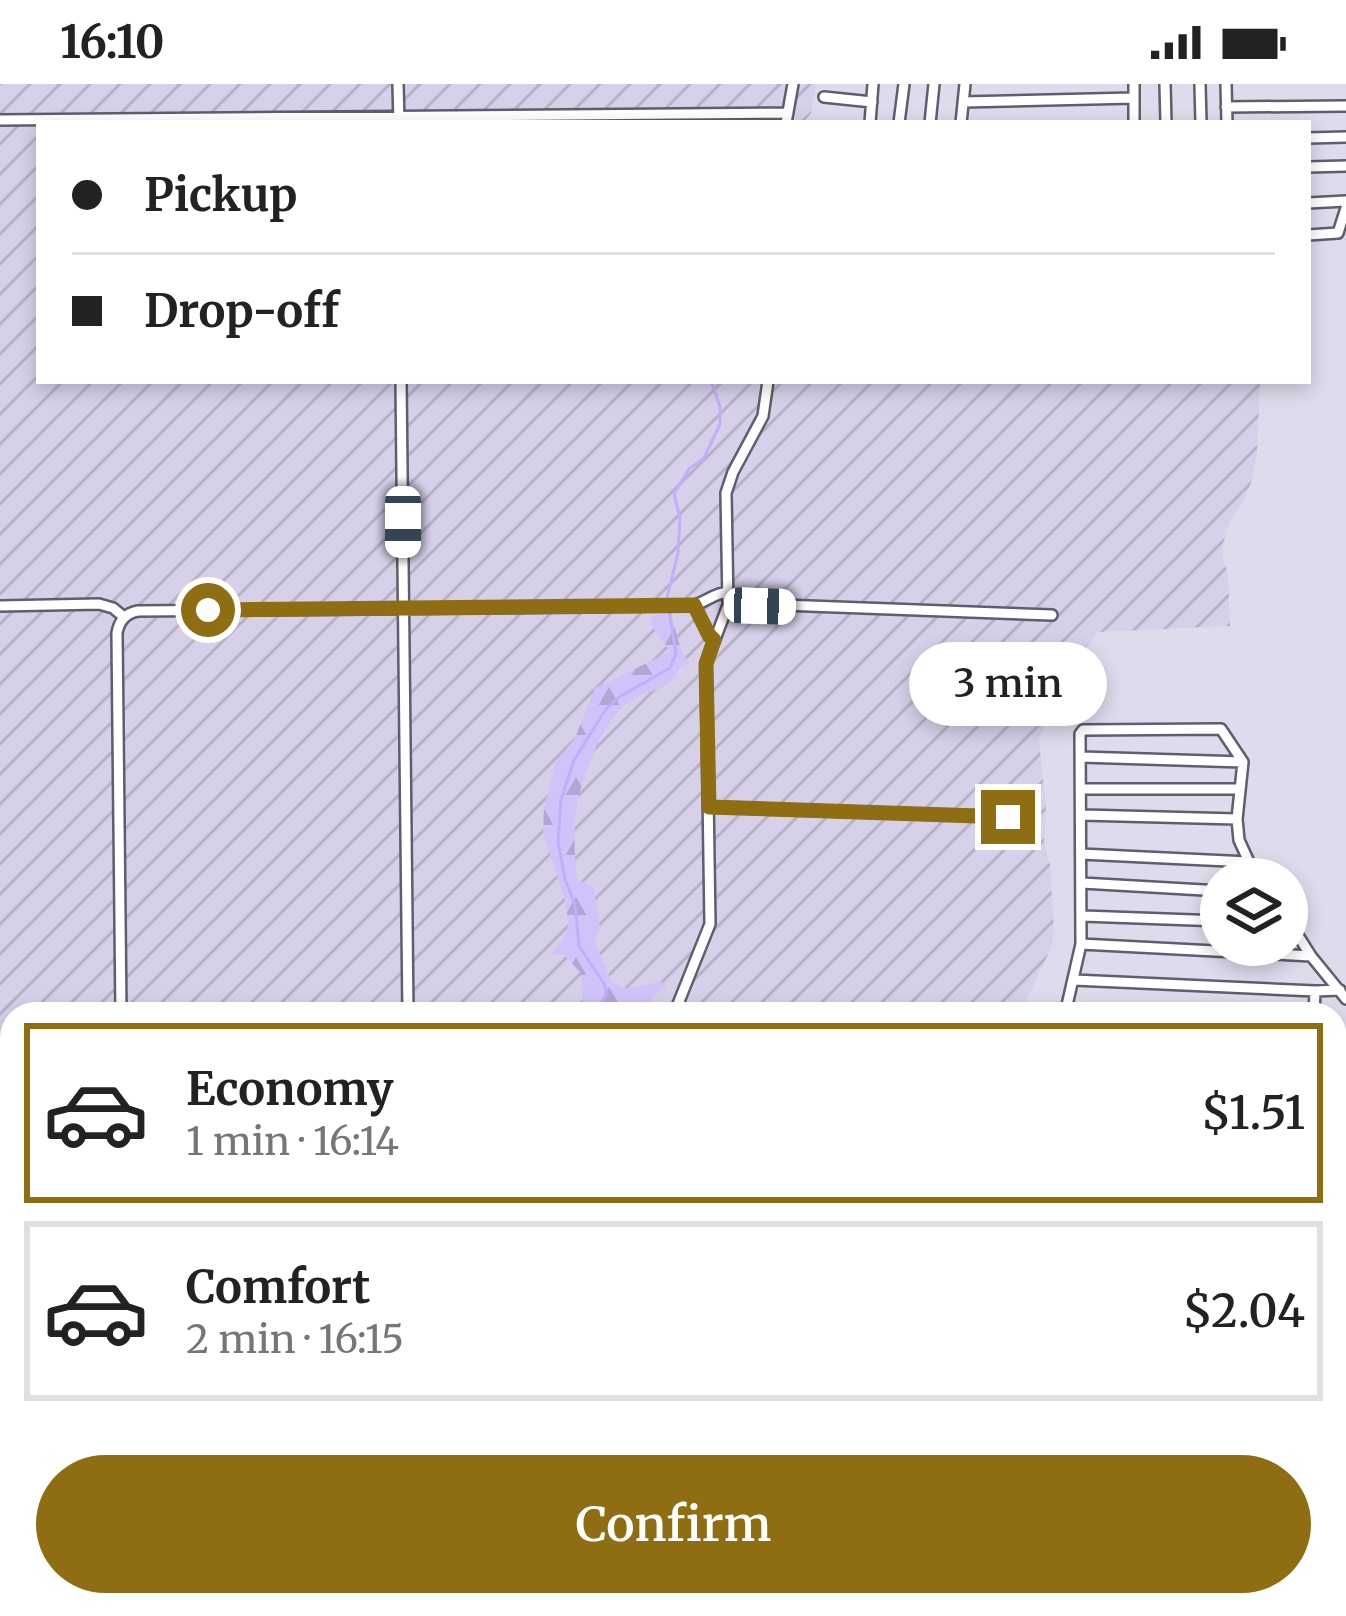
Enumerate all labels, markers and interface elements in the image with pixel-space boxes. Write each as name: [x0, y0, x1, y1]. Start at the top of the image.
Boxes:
text: 16:10: [60, 14, 165, 70]
text: Pickup: [144, 167, 298, 223]
text: Drop-off: [144, 283, 339, 339]
car: [385, 486, 421, 558]
route start: [181, 583, 235, 637]
car: [723, 587, 797, 625]
callout: 3 min: [909, 643, 1107, 727]
text: 3 min: [953, 659, 1063, 708]
route end: [981, 790, 1035, 844]
map controls: [1200, 858, 1308, 966]
button: layers: [1200, 858, 1308, 966]
icon: car: [42, 1059, 150, 1167]
text: Economy: [186, 1061, 394, 1117]
text: $1.51: [1201, 1085, 1305, 1141]
text: 1 min · 16:14: [186, 1117, 399, 1166]
icon: car: [42, 1257, 150, 1365]
text: Comfort: [186, 1259, 370, 1315]
text: $2.04: [1183, 1283, 1305, 1339]
text: 2 min · 16:15: [186, 1315, 404, 1364]
button: Confirm: [36, 1455, 1311, 1593]

